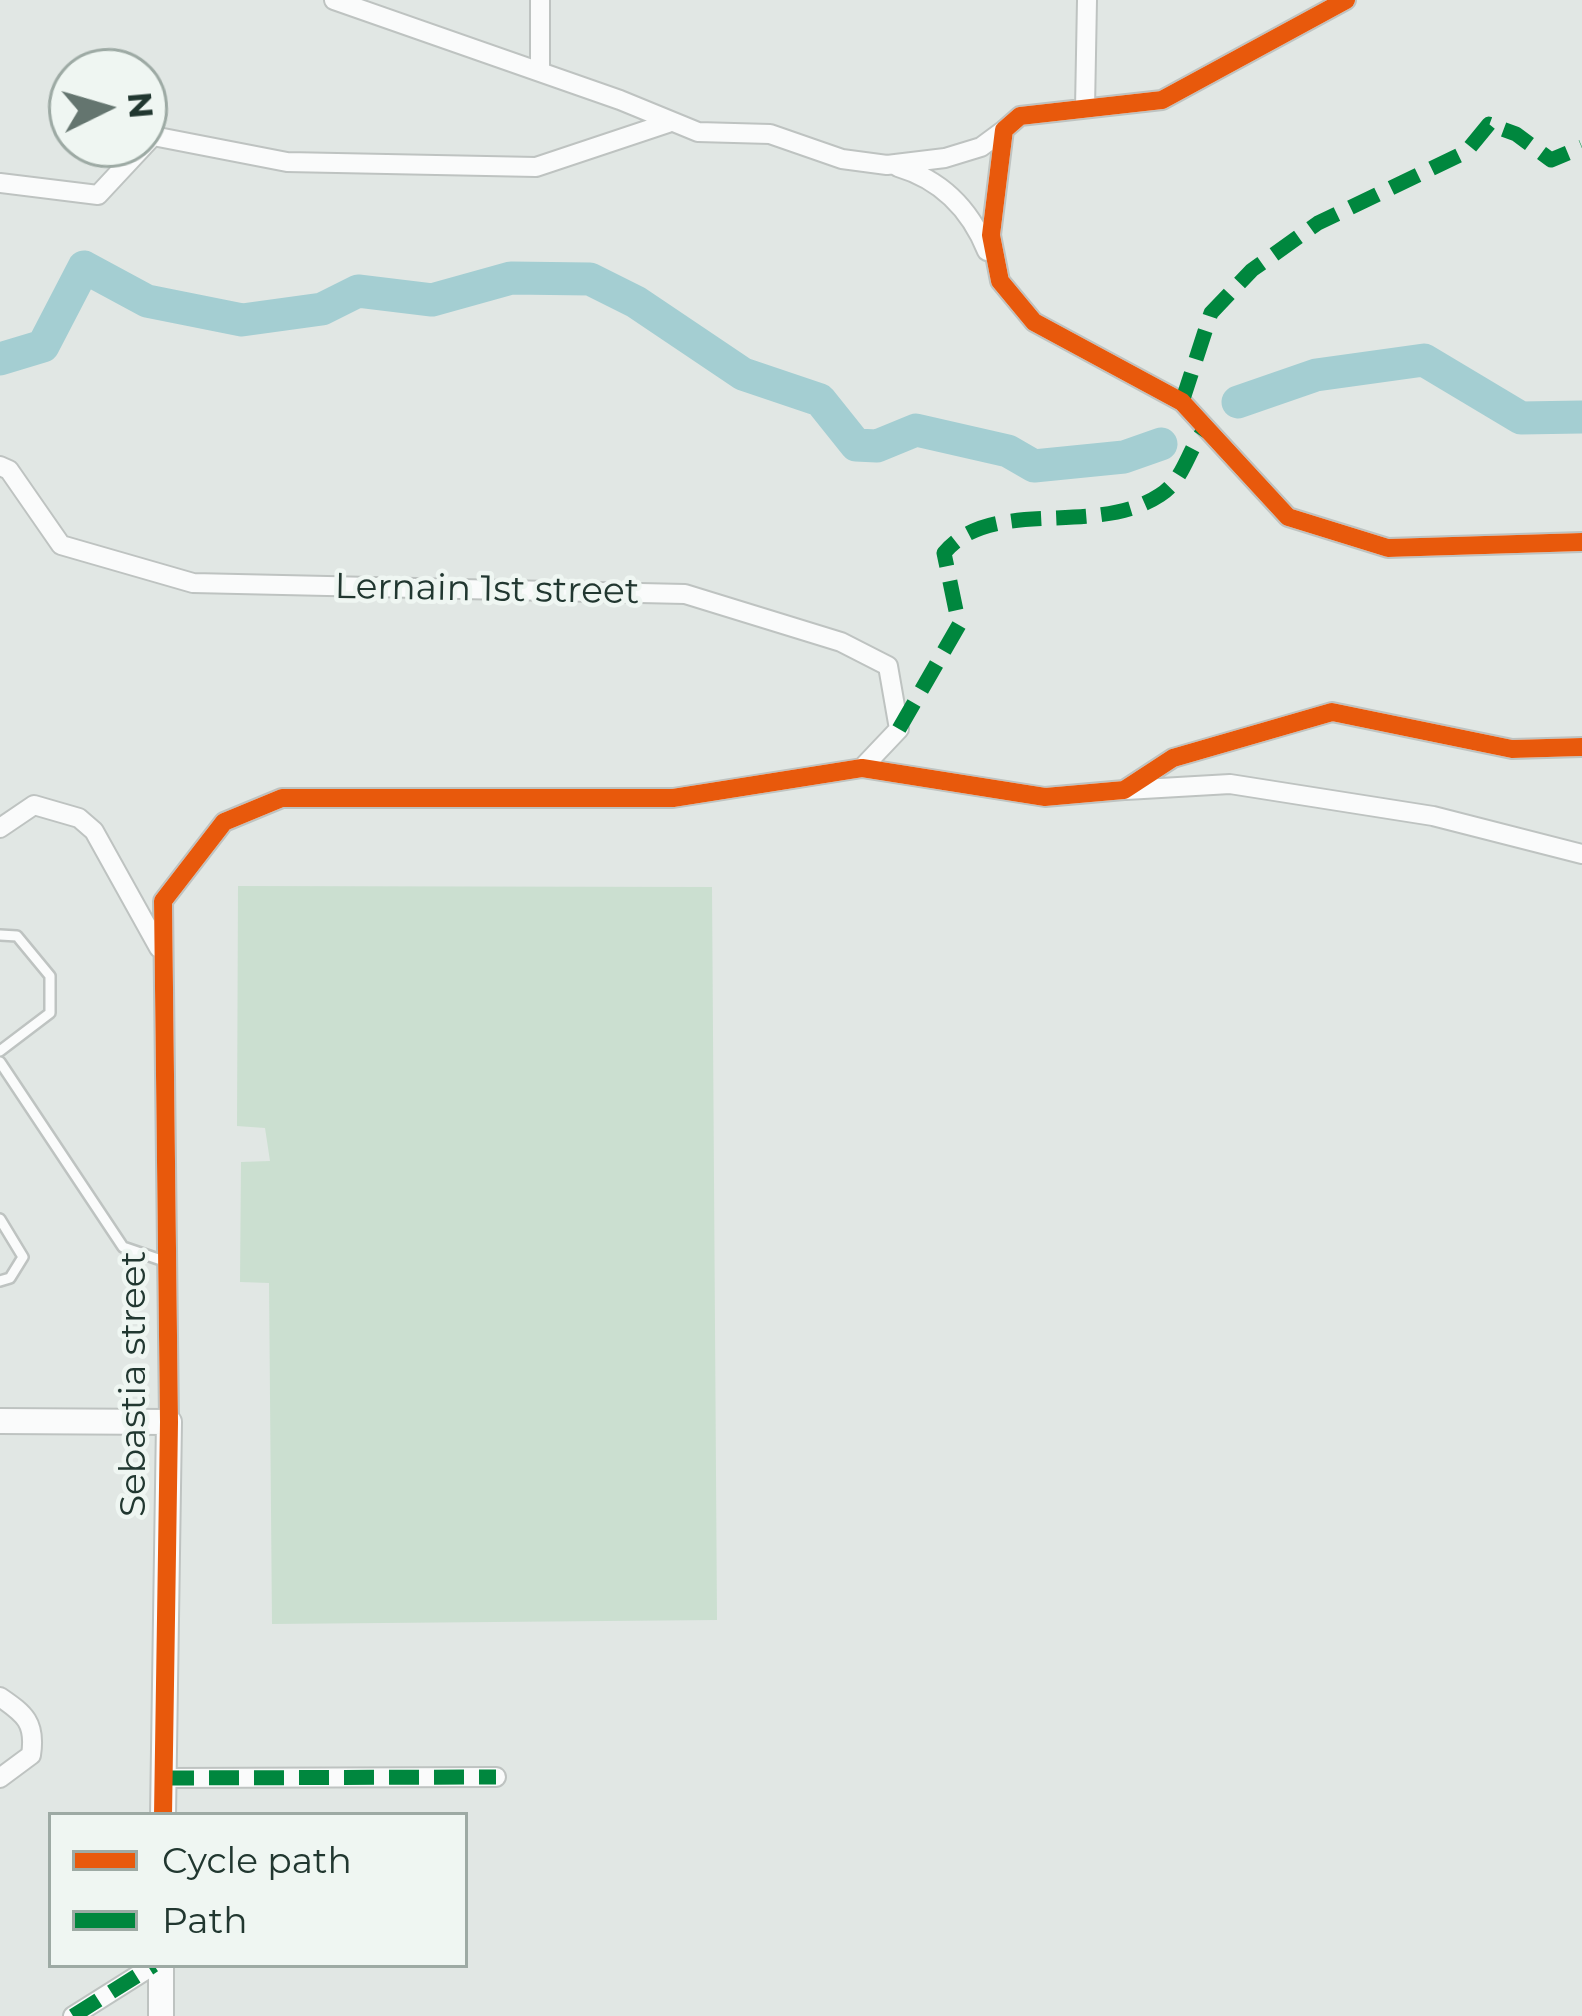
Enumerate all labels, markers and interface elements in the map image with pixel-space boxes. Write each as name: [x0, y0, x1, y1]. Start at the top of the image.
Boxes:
north arrow: [48, 48, 168, 168]
text: N: [120, 90, 162, 120]
street label: Lernain 1st street: [334, 566, 640, 614]
street label: Sebastia street: [112, 1251, 156, 1517]
legend: [48, 1812, 468, 1968]
text: Cycle path: [162, 1838, 352, 1882]
text: Path: [162, 1898, 248, 1942]

